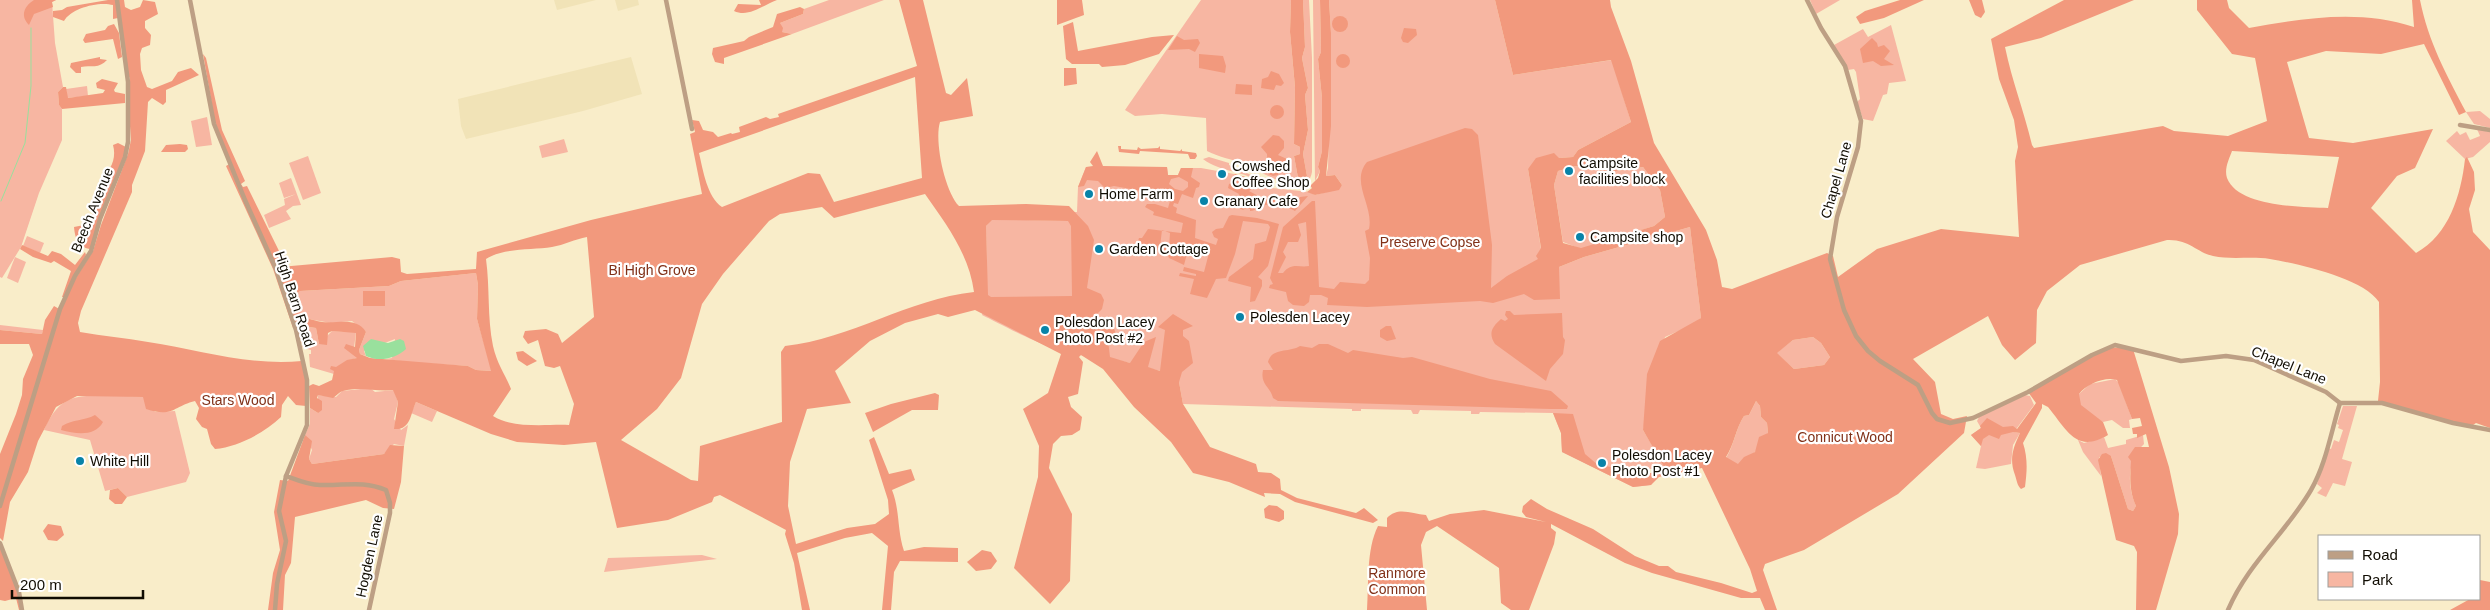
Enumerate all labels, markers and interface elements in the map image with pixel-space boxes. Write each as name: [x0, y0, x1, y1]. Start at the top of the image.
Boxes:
street label: Chapel Lane: [1817, 139, 1855, 220]
place label: Campsite facilities block: [1579, 155, 1666, 187]
place label: Cowshed Coffee Shop: [1232, 158, 1310, 190]
street label: Beech Avenue: [68, 165, 116, 255]
marker: Campsite facilities block: [1563, 165, 1575, 177]
marker: Cowshed Coffee Shop: [1216, 168, 1228, 180]
place label: Home Farm: [1099, 186, 1173, 202]
marker: Home Farm: [1083, 188, 1095, 200]
place label: Granary Cafe: [1214, 193, 1298, 209]
marker: Granary Cafe: [1198, 195, 1210, 207]
place label: Campsite shop: [1590, 229, 1684, 245]
marker: Campsite shop: [1574, 231, 1586, 243]
park label: Preserve Copse: [1380, 234, 1480, 250]
place label: Garden Cottage: [1109, 241, 1209, 257]
marker: Garden Cottage: [1093, 243, 1105, 255]
street label: High Barn Road: [272, 249, 318, 349]
park label: Bi High Grove: [608, 262, 696, 278]
place label: Polesden Lacey: [1250, 309, 1350, 325]
marker: Polesden Lacey: [1234, 311, 1246, 323]
place label: Polesdon Lacey Photo Post #2: [1055, 314, 1155, 346]
marker: Polesdon Lacey Photo Post #2: [1039, 324, 1051, 336]
street label: Chapel Lane: [2249, 343, 2329, 387]
park label: Stars Wood: [202, 392, 274, 408]
park label: Connicut Wood: [1797, 429, 1893, 445]
place label: Polesdon Lacey Photo Post #1: [1612, 447, 1712, 479]
place label: White Hill: [90, 453, 149, 469]
marker: White Hill: [74, 455, 86, 467]
marker: Polesdon Lacey Photo Post #1: [1596, 457, 1608, 469]
street label: Hogden Lane: [352, 513, 386, 599]
legend: [2318, 535, 2480, 600]
text: Road: [2362, 546, 2398, 563]
park label: Ranmore Common: [1368, 565, 1426, 597]
scale bar: [12, 568, 144, 600]
text: Park: [2362, 571, 2393, 588]
text: 200 m: [20, 576, 62, 593]

